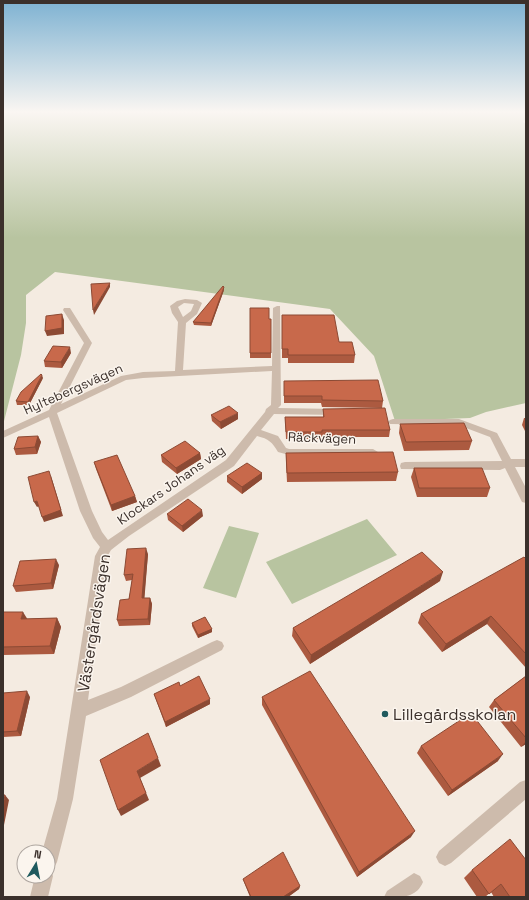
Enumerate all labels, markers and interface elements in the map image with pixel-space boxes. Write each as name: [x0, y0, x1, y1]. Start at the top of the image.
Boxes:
street label: Hyltebergsvägen: [21, 359, 125, 419]
street label: Räckvägen: [288, 428, 356, 448]
street label: Klockars Johans väg: [114, 441, 228, 529]
street label: Västergårdsvägen: [73, 552, 115, 694]
place label: Lillegårdsskolan: [393, 704, 516, 725]
marker: Lillegårdsskolan: [380, 709, 390, 719]
north arrow: [16, 844, 56, 884]
text: N: [33, 847, 43, 862]

